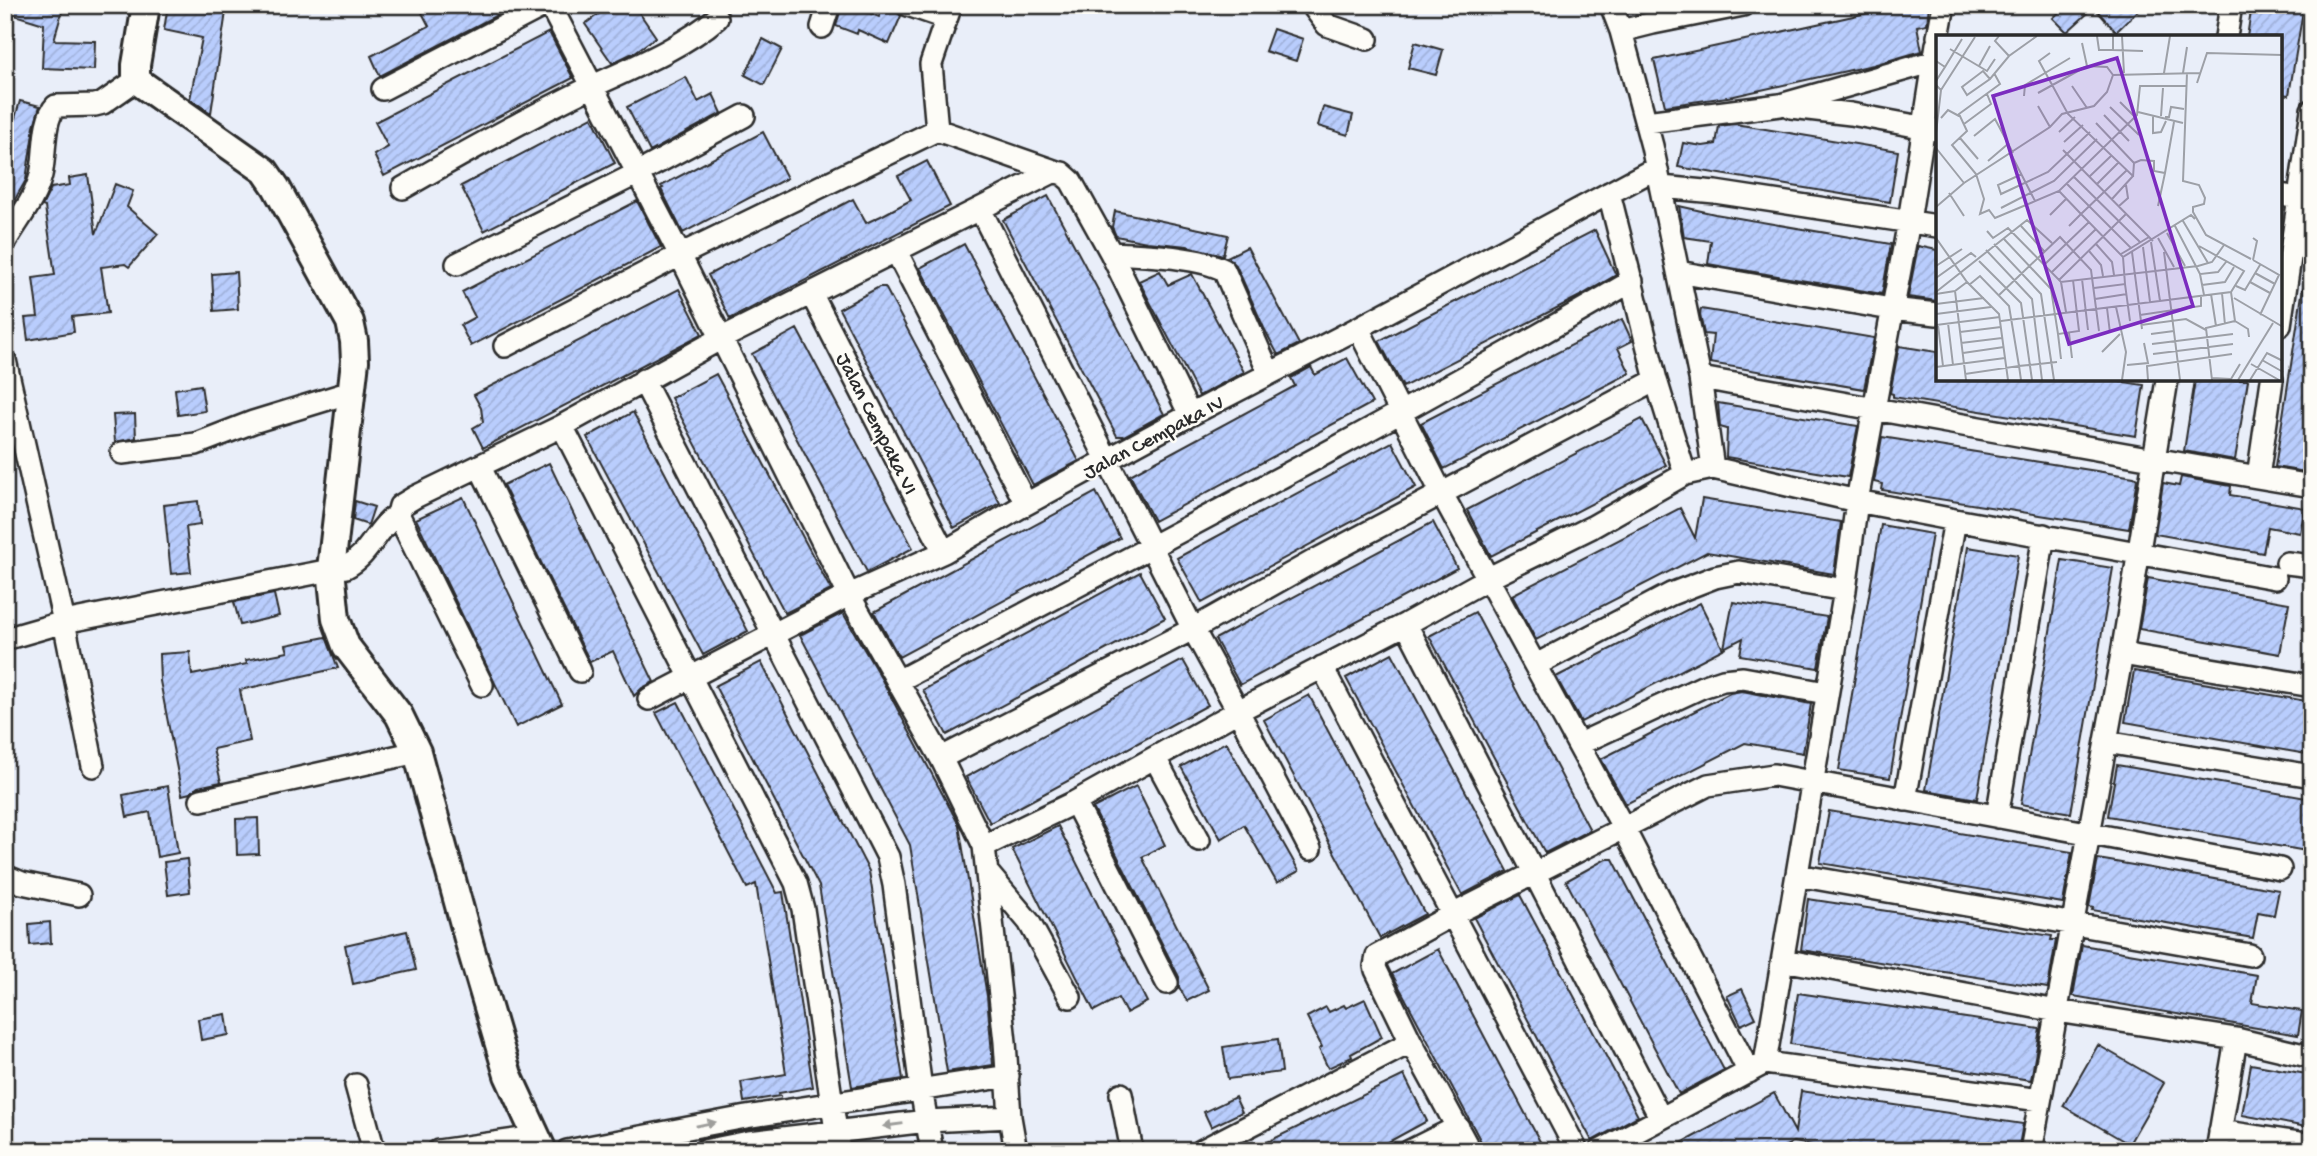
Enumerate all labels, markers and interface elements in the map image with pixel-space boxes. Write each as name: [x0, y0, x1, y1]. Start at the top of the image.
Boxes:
inset map: [1936, 35, 2282, 382]
street label: Jalan Cempaka VI: [828, 349, 921, 500]
street label: Jalan Cempaka IV: [1080, 391, 1229, 487]
one-way arrow: [696, 1119, 718, 1130]
one-way arrow: [882, 1120, 904, 1131]

